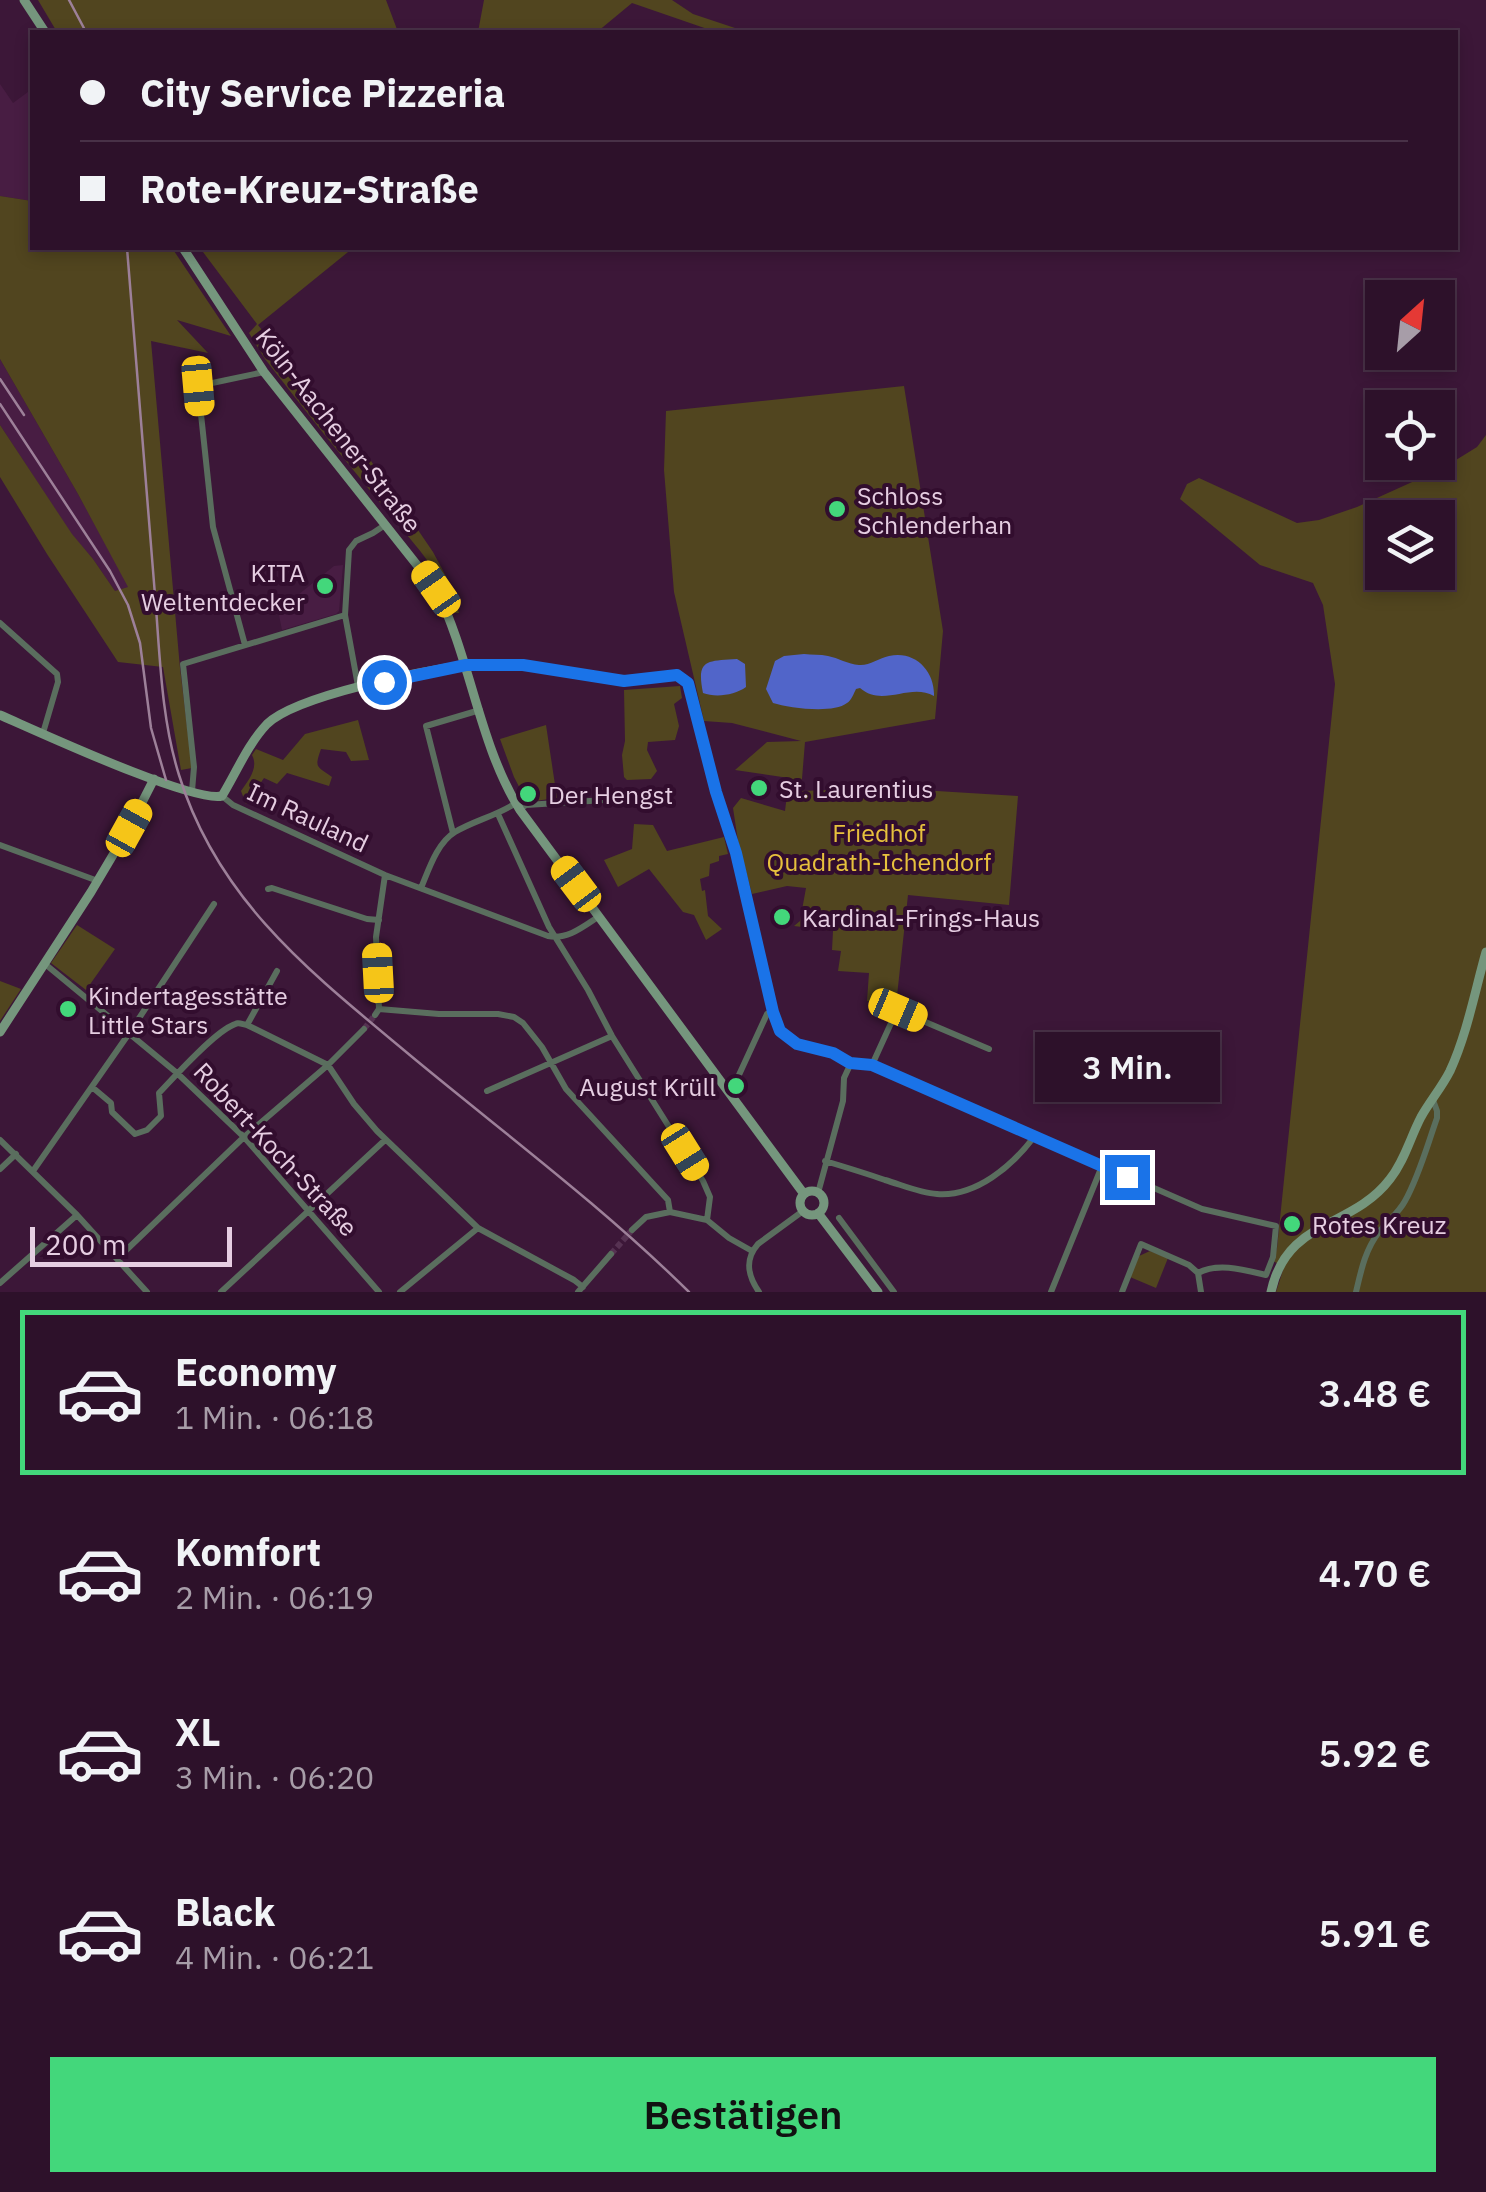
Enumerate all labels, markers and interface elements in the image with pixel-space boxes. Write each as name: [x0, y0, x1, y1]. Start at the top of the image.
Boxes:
text: City Service Pizzeria: [140, 68, 505, 117]
text: Rote-Kreuz-Straße: [140, 164, 479, 213]
north arrow: [1365, 280, 1455, 370]
map controls: [1365, 280, 1455, 590]
street label: Köln-Aachener-Straße: [249, 321, 429, 539]
car: [180, 355, 216, 417]
button: locate: [1365, 390, 1455, 480]
place label: Schloss Schlenderhan: [857, 479, 1012, 541]
marker: Schloss Schlenderhan: [826, 498, 848, 520]
button: layers: [1365, 500, 1455, 590]
place label: KITA Weltentdecker: [141, 556, 305, 618]
car: [407, 556, 465, 622]
marker: KITA Weltentdecker: [314, 575, 336, 597]
route start: [362, 660, 407, 705]
place label: St. Laurentius: [779, 772, 933, 805]
street label: Im Rauland: [242, 775, 374, 859]
marker: St. Laurentius: [748, 777, 770, 799]
place label: Der Hengst: [548, 778, 673, 811]
marker: Der Hengst: [517, 783, 539, 805]
car: [101, 794, 157, 862]
park label: Friedhof Quadrath-Ichendorf: [767, 816, 991, 878]
car: [546, 851, 606, 917]
place label: Kardinal-Frings-Haus: [802, 901, 1040, 934]
marker: Kardinal-Frings-Haus: [771, 906, 793, 928]
car: [361, 942, 395, 1004]
place label: Kindertagesstätte Little Stars: [88, 979, 288, 1041]
car: [865, 984, 931, 1036]
marker: Kindertagesstätte Little Stars: [57, 998, 79, 1020]
callout: 3 Min.: [1034, 1032, 1220, 1102]
text: 3 Min.: [1082, 1046, 1173, 1088]
street label: Robert-Koch-Straße: [187, 1055, 365, 1243]
place label: August Krüll: [579, 1070, 716, 1103]
marker: August Krüll: [725, 1075, 747, 1097]
car: [656, 1119, 714, 1185]
route end: [1105, 1155, 1150, 1200]
place label: Rotes Kreuz: [1312, 1208, 1446, 1241]
marker: Rotes Kreuz: [1281, 1213, 1303, 1235]
scale bar: [30, 1222, 232, 1266]
text: 200 m: [45, 1226, 126, 1263]
text: Economy: [175, 1347, 337, 1396]
icon: car: [55, 1348, 145, 1438]
text: 3.48 €: [1318, 1368, 1431, 1417]
text: 1 Min. · 06:18: [175, 1396, 374, 1438]
text: Komfort: [175, 1527, 321, 1576]
icon: car: [55, 1528, 145, 1618]
text: 4.70 €: [1318, 1548, 1431, 1597]
text: 2 Min. · 06:19: [175, 1576, 374, 1618]
text: XL: [175, 1707, 221, 1756]
icon: car: [55, 1708, 145, 1798]
text: 5.92 €: [1318, 1728, 1431, 1777]
text: 3 Min. · 06:20: [175, 1756, 374, 1798]
text: Black: [175, 1887, 275, 1936]
icon: car: [55, 1888, 145, 1978]
text: 5.91 €: [1318, 1908, 1431, 1957]
text: 4 Min. · 06:21: [175, 1936, 374, 1978]
button: Bestätigen: [50, 2057, 1436, 2172]

